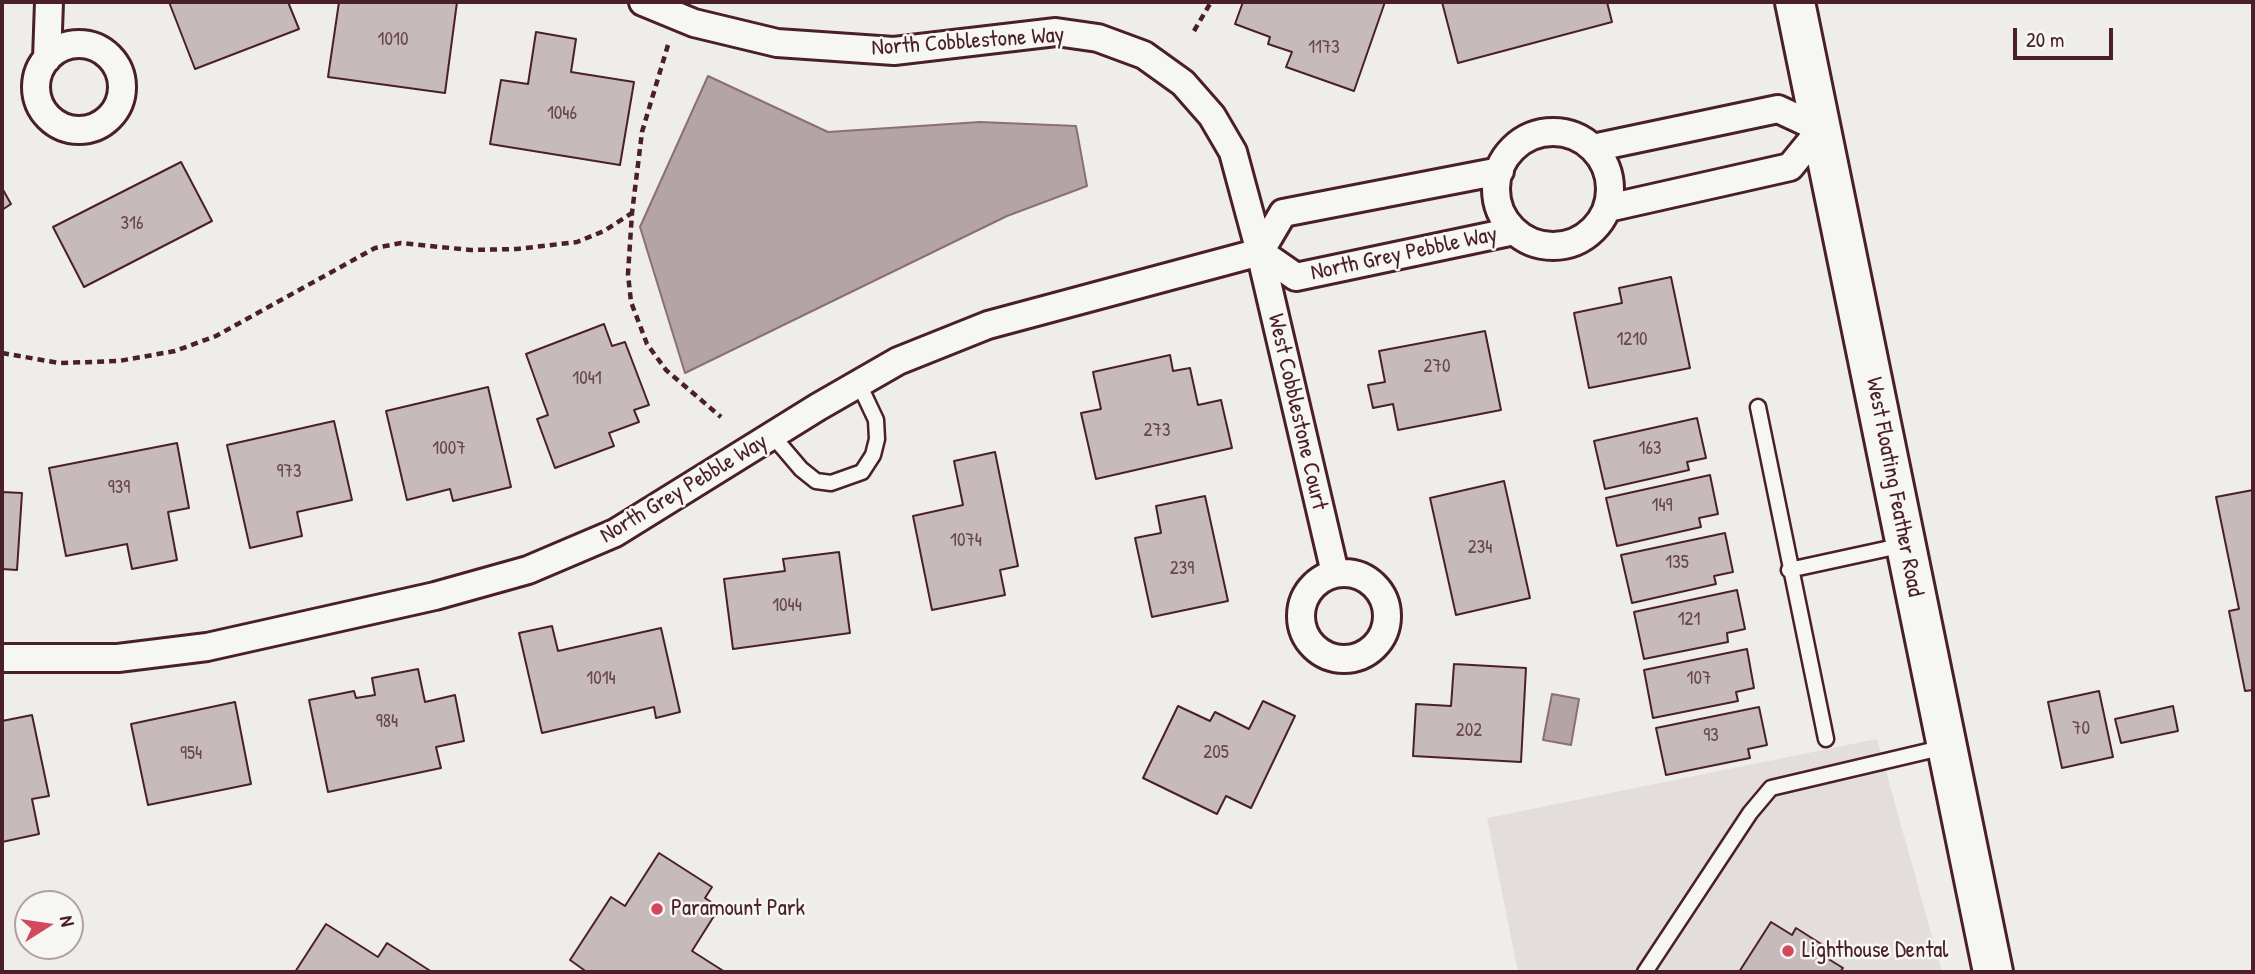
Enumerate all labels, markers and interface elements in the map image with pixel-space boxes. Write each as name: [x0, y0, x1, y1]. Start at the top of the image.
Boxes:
scale bar: [2017, 14, 2117, 58]
street label: North Cobblestone Way: [871, 21, 1065, 63]
text: 20 m: [2026, 25, 2064, 54]
house number: 1010: [378, 29, 408, 51]
house number: 1173: [1308, 37, 1340, 59]
house number: 1046: [547, 103, 577, 125]
house number: 316: [121, 213, 143, 235]
street label: North Grey Pebble Way: [1308, 221, 1500, 287]
street label: West Cobblestone Court: [1261, 311, 1333, 513]
house number: 1210: [1616, 329, 1648, 351]
house number: 270: [1424, 356, 1450, 378]
house number: 1041: [572, 368, 602, 390]
street label: West Floating Feather Road: [1859, 375, 1929, 599]
house number: 273: [1144, 420, 1170, 442]
street label: North Grey Pebble Way: [595, 428, 773, 550]
house number: 1007: [432, 438, 466, 460]
house number: 163: [1639, 438, 1661, 460]
house number: 973: [277, 461, 301, 483]
house number: 939: [108, 477, 130, 499]
house number: 149: [1652, 495, 1672, 517]
house number: 1074: [950, 530, 982, 552]
house number: 234: [1468, 537, 1492, 559]
house number: 135: [1665, 552, 1689, 574]
house number: 239: [1170, 558, 1194, 580]
house number: 1044: [772, 595, 802, 617]
house number: 121: [1678, 609, 1700, 631]
house number: 1014: [586, 668, 616, 690]
house number: 107: [1687, 668, 1711, 690]
house number: 984: [376, 711, 398, 733]
house number: 70: [2072, 718, 2090, 740]
house number: 202: [1456, 720, 1482, 742]
house number: 93: [1703, 725, 1719, 747]
house number: 205: [1203, 742, 1229, 764]
house number: 954: [180, 743, 202, 765]
north arrow: [14, 890, 84, 960]
place label: Paramount Park: [671, 895, 805, 923]
marker: Paramount Park: [649, 901, 665, 917]
text: N: [54, 913, 81, 929]
place label: Lighthouse Dental: [1802, 937, 1948, 965]
marker: Lighthouse Dental: [1780, 943, 1796, 959]

